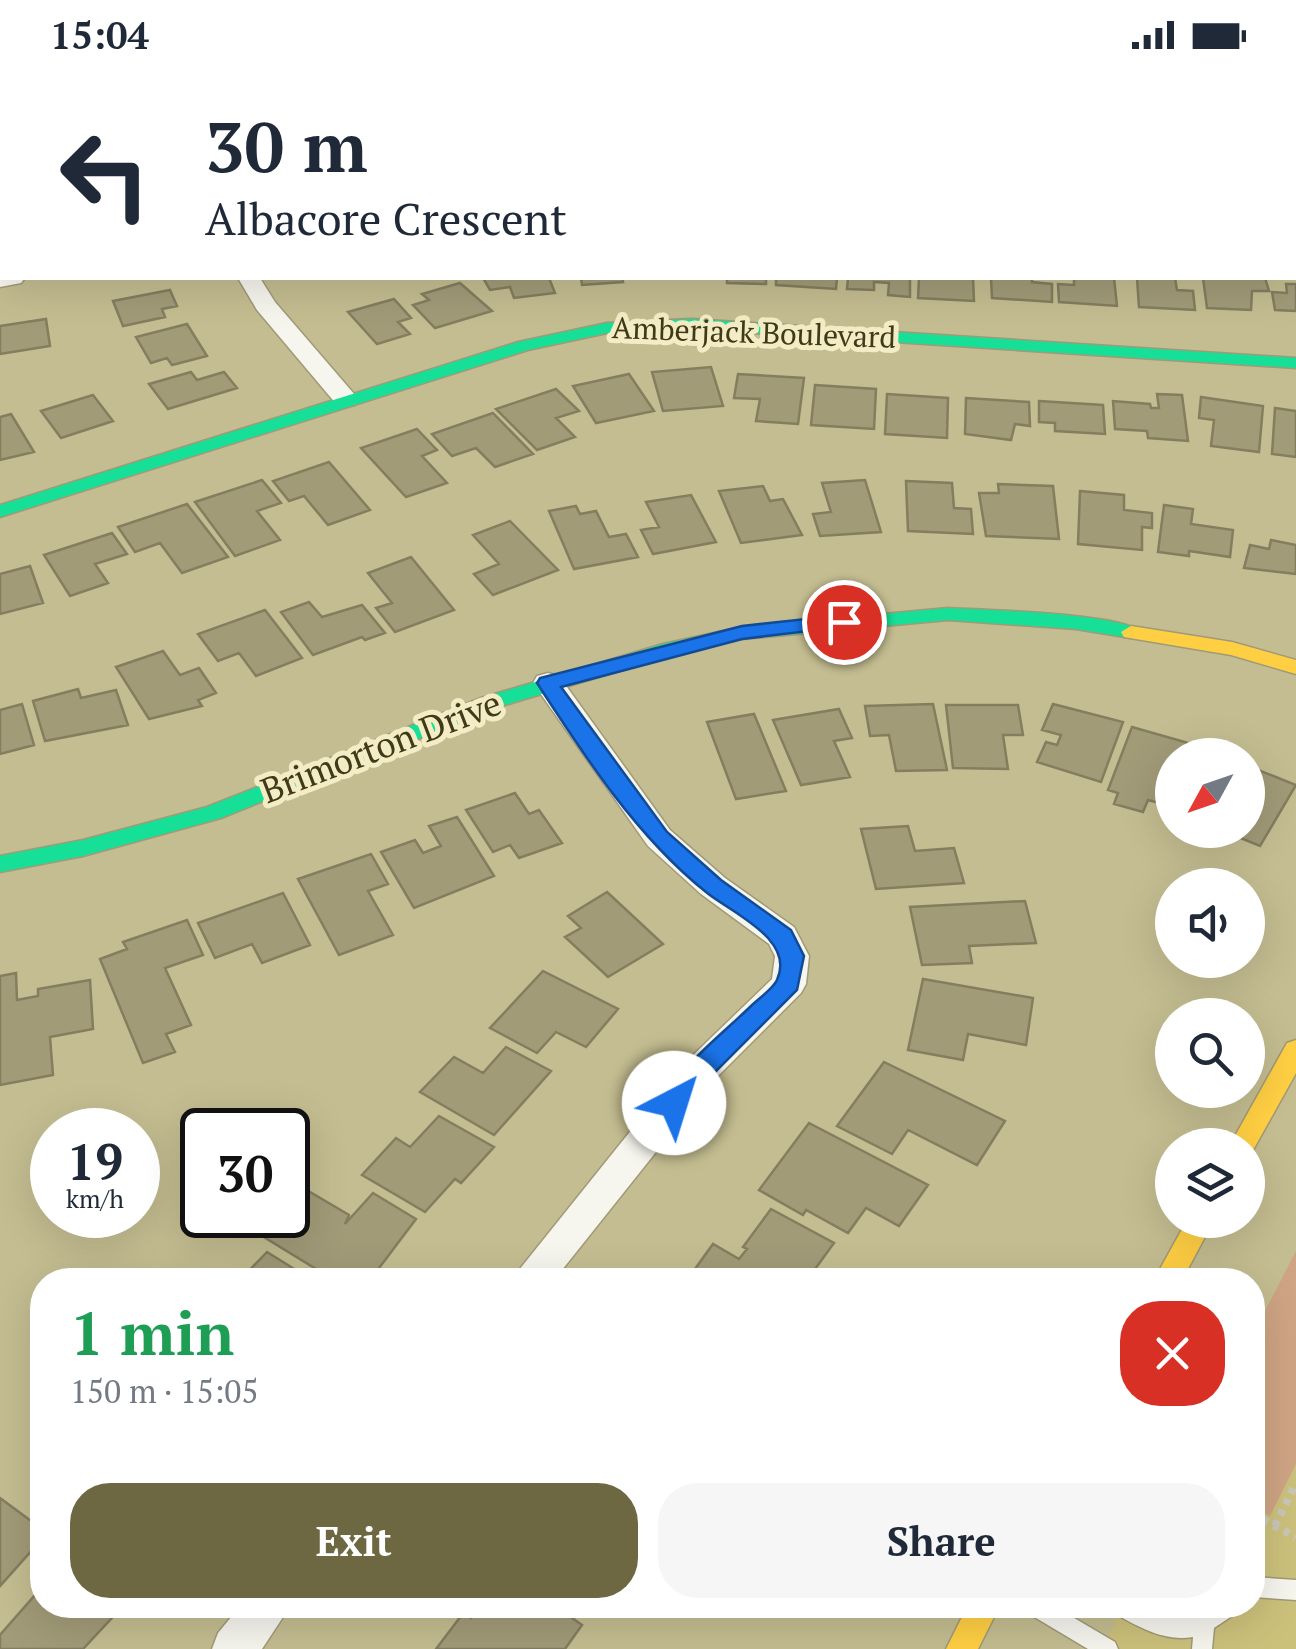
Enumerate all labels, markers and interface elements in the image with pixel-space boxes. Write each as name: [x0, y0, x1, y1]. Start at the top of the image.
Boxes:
text: 15:04: [50, 10, 149, 60]
text: 30 m: [205, 99, 368, 192]
icon: left: [40, 110, 170, 240]
text: Albacore Crescent: [205, 188, 567, 248]
street label: Amberjack Boulevard: [611, 307, 897, 357]
pin: [802, 580, 887, 665]
icon: arrive: [817, 595, 872, 650]
street label: Brimorton Drive: [254, 679, 507, 813]
north arrow: [1155, 738, 1265, 848]
map controls: [1155, 738, 1265, 1238]
button: sound: [1155, 868, 1265, 978]
button: search: [1155, 998, 1265, 1108]
position arrow: [622, 1051, 726, 1155]
speed limit sign: 30: [180, 1108, 310, 1238]
text: 19: [67, 1128, 123, 1194]
button: layers: [1155, 1128, 1265, 1238]
text: km/h: [66, 1182, 124, 1215]
text: 1 min: [70, 1293, 234, 1372]
button: close: [1120, 1301, 1225, 1406]
text: 150 m · 15:05: [70, 1370, 258, 1412]
button: Exit: [70, 1483, 638, 1598]
button: Share: [658, 1483, 1225, 1598]

